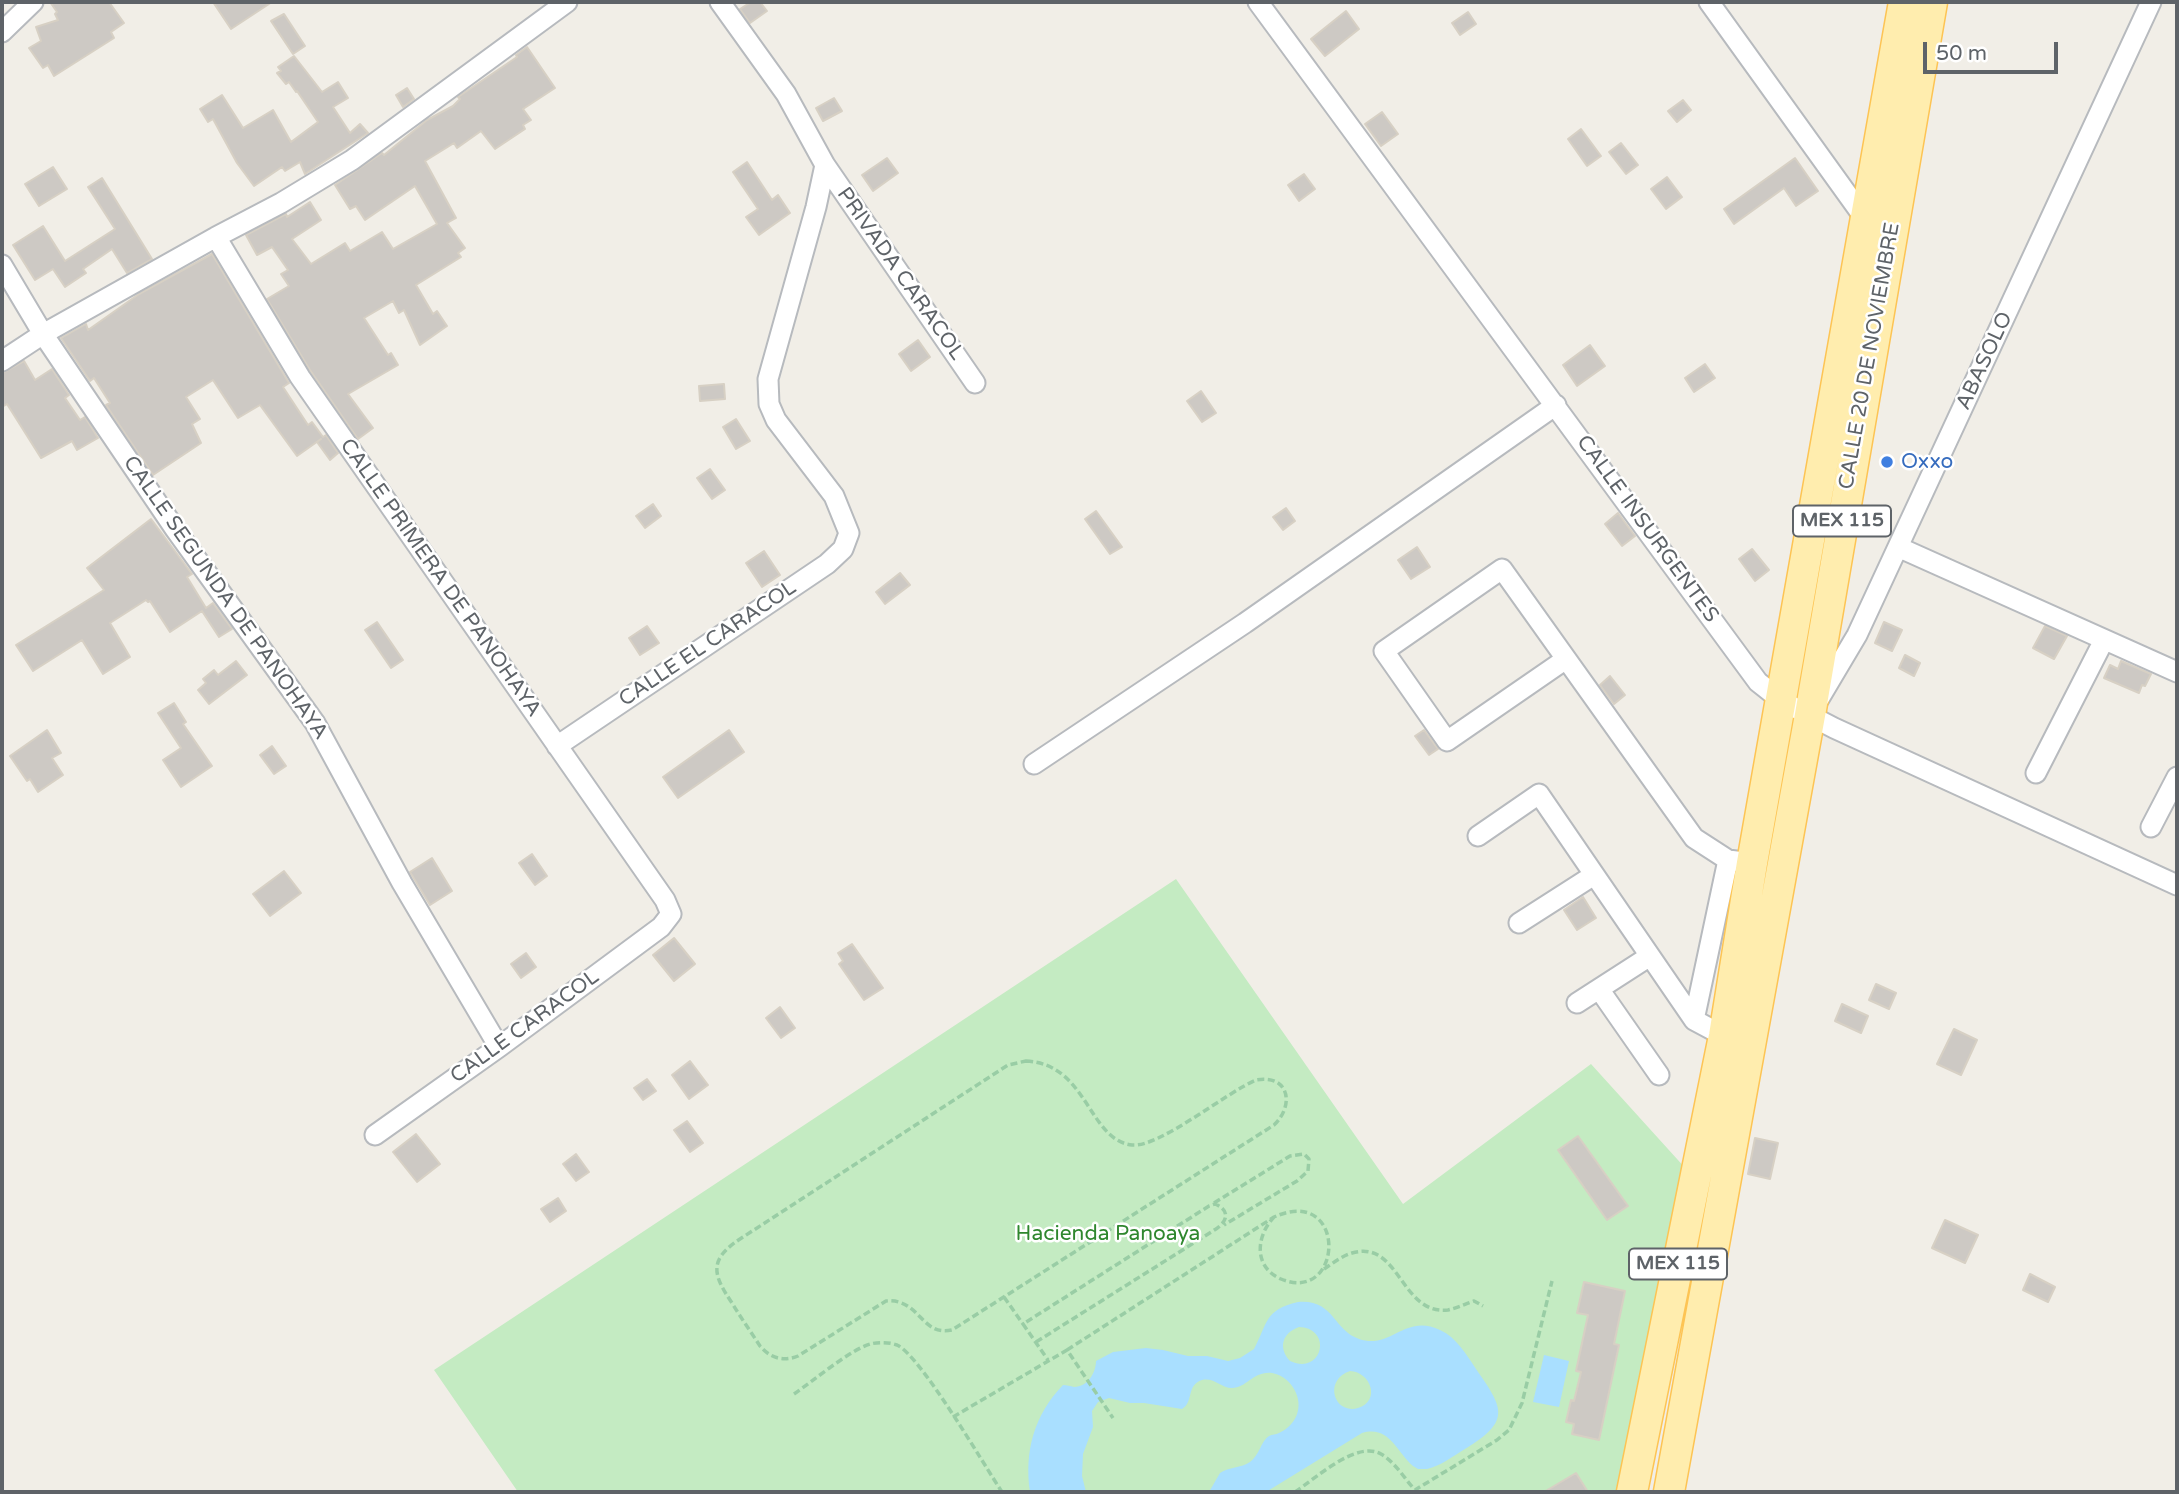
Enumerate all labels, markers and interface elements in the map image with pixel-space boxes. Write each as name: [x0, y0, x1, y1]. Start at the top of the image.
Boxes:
scale bar: [1927, 28, 2062, 72]
text: 50 m: [1936, 41, 1987, 66]
street label: PRIVADA CARACOL: [831, 183, 969, 365]
street label: CALLE 20 DE NOVIEMBRE: [1834, 221, 1906, 491]
street label: ABASOLO: [1951, 308, 2019, 414]
street label: CALLE INSURGENTES: [1571, 430, 1723, 628]
street label: CALLE PRIMERA DE PANOHAYA: [334, 434, 546, 722]
place label: Oxxo: [1901, 449, 1953, 475]
street label: CALLE SEGUNDA DE PANOHAYA: [117, 451, 333, 745]
marker: Oxxo: [1879, 454, 1895, 470]
road number: MEX 115: [1793, 506, 1891, 536]
street label: CALLE EL CARACOL: [615, 575, 801, 713]
street label: CALLE CARACOL: [446, 965, 604, 1089]
park label: Hacienda Panoaya: [1016, 1221, 1200, 1247]
road number: MEX 115: [1629, 1248, 1727, 1280]

